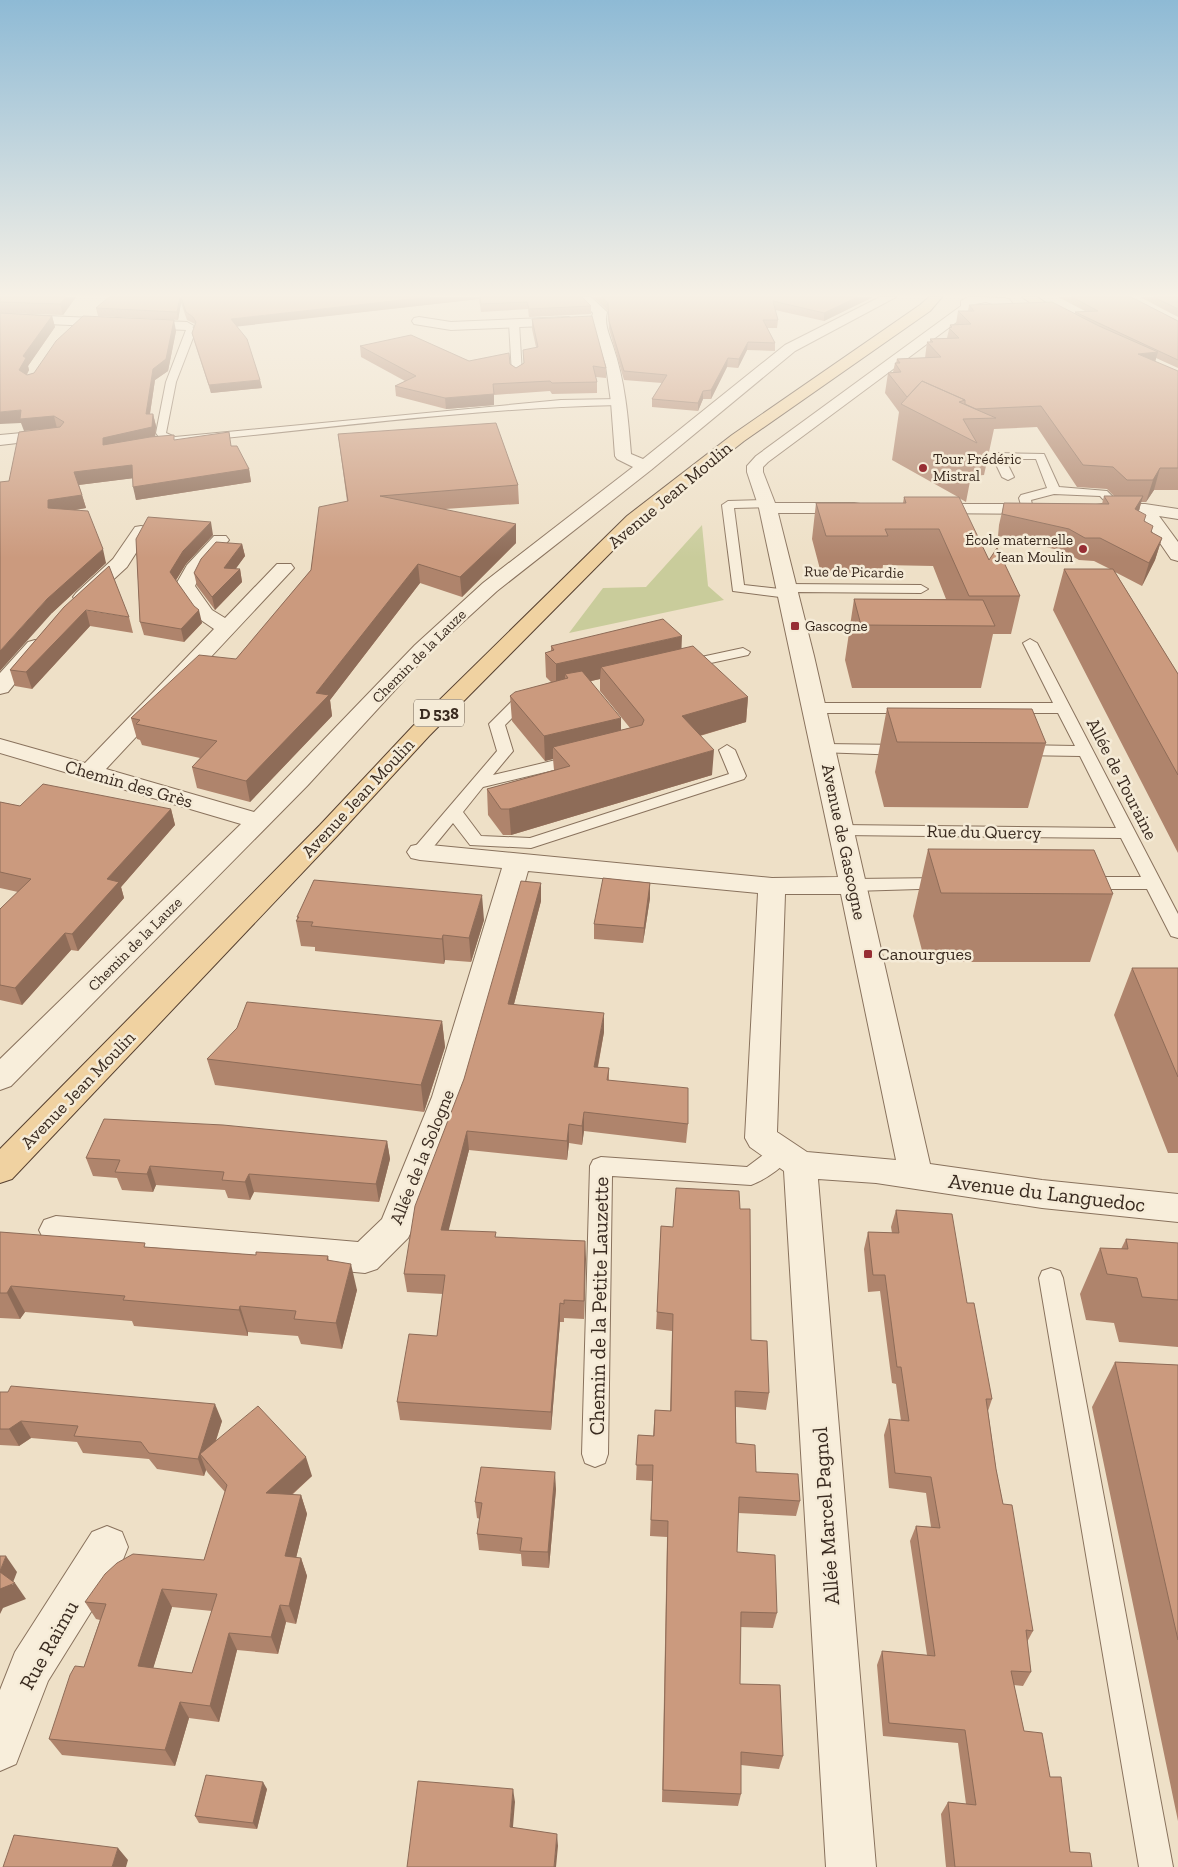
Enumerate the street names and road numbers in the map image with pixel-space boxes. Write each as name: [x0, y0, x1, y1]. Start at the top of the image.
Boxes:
street label: Avenue Jean Moulin: [604, 436, 737, 553]
street label: Rue de Picardie: [804, 562, 904, 582]
street label: Chemin de la Lauze: [368, 605, 470, 707]
road number: D 538: [414, 700, 464, 726]
street label: Allée de Touraine: [1082, 714, 1162, 844]
street label: Avenue Jean Moulin: [297, 733, 419, 862]
street label: Chemin des Grès: [63, 755, 195, 813]
street label: Avenue de Gascogne: [817, 762, 871, 922]
street label: Rue du Quercy: [926, 820, 1042, 844]
street label: Chemin de la Lauze: [84, 893, 186, 995]
street label: Avenue Jean Moulin: [16, 1026, 140, 1153]
street label: Allée de la Sologne: [385, 1086, 459, 1228]
street label: Avenue du Languedoc: [947, 1168, 1147, 1217]
street label: Chemin de la Petite Lauzette: [584, 1176, 613, 1436]
street label: Allée Marcel Pagnol: [807, 1426, 844, 1606]
street label: Rue Raimu: [14, 1596, 83, 1694]

